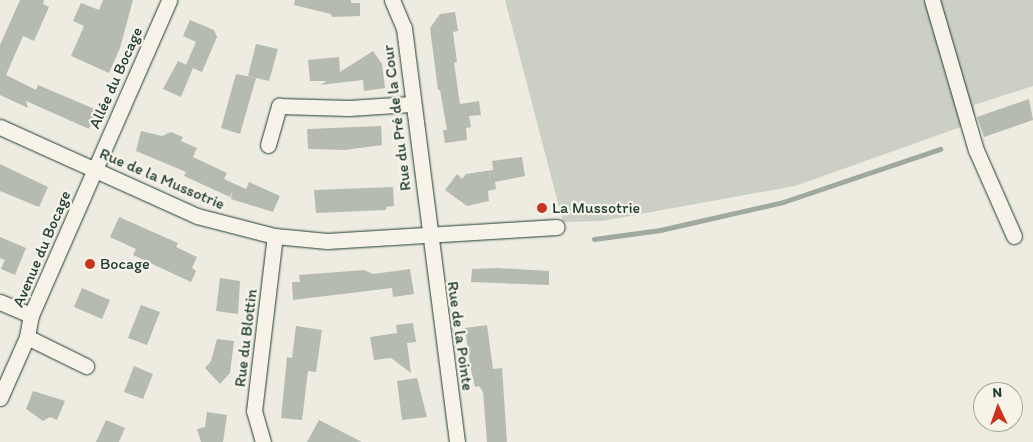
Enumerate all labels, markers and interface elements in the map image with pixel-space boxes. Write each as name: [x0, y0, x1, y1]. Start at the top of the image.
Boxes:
street label: Allée du Bocage: [85, 24, 147, 132]
street label: Rue du Pré de la Cour: [378, 44, 416, 192]
street label: Rue de la Mussotrie: [97, 144, 227, 214]
street label: Avenue du Bocage: [9, 188, 75, 310]
place label: La Mussotrie: [552, 198, 640, 218]
marker: La Mussotrie: [536, 202, 548, 214]
place label: Bocage: [100, 254, 150, 274]
marker: Bocage: [84, 258, 96, 270]
street label: Rue de la Pointe: [443, 280, 477, 392]
street label: Rue du Blottin: [230, 288, 262, 388]
north arrow: [973, 382, 1023, 432]
text: N: [992, 384, 1002, 401]

